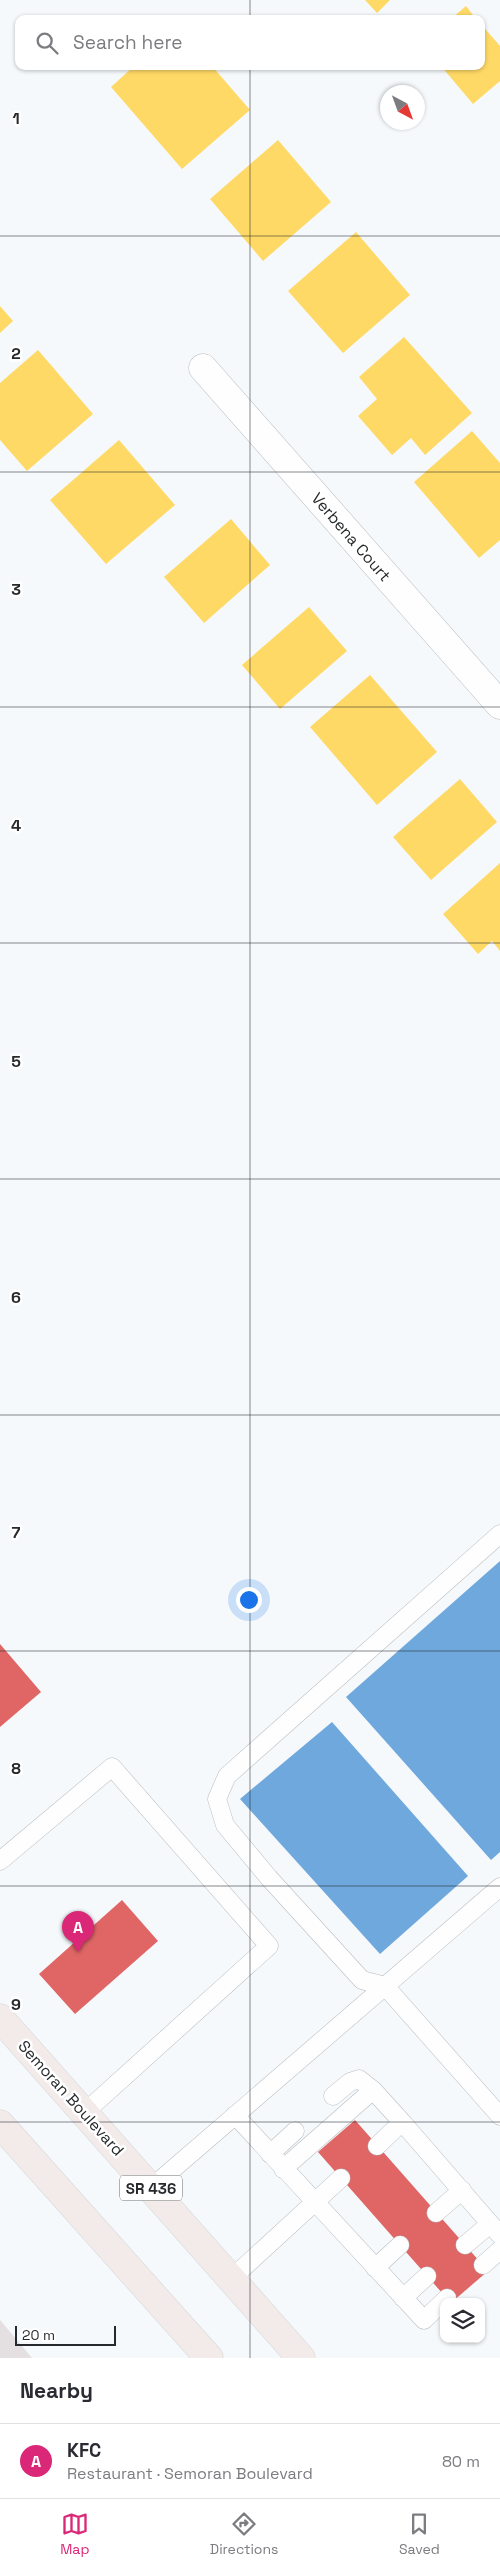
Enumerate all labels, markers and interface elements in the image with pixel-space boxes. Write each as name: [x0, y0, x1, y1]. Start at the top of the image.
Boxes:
search box: [15, 15, 485, 70]
icon: search: [33, 29, 61, 57]
text: Search here: [73, 30, 183, 55]
north arrow: [380, 85, 425, 130]
text: 1: [12, 108, 20, 129]
text: 2: [11, 343, 21, 364]
street label: Verbena Court: [307, 488, 395, 586]
text: 3: [11, 579, 21, 600]
text: 4: [11, 815, 21, 836]
text: 5: [11, 1051, 21, 1072]
text: 6: [11, 1287, 21, 1308]
text: 7: [12, 1522, 21, 1543]
your location: [236, 1587, 262, 1613]
text: 8: [11, 1758, 21, 1779]
pin: A: [62, 1911, 94, 1952]
text: 9: [11, 1994, 21, 2015]
street label: Semoran Boulevard: [13, 2036, 129, 2160]
road number: SR 436: [120, 2176, 182, 2200]
map controls: [440, 2298, 485, 2343]
button: layers: [440, 2298, 485, 2343]
scale bar: [15, 2323, 116, 2346]
text: 20 m: [22, 2326, 55, 2344]
text: Nearby: [20, 2377, 93, 2404]
text: KFC: [67, 2438, 101, 2463]
text: A: [31, 2451, 41, 2472]
text: 80 m: [442, 2451, 480, 2472]
text: Restaurant · Semoran Boulevard: [67, 2463, 313, 2484]
tab: Map: [60, 2510, 89, 2558]
tab: Directions: [210, 2510, 278, 2558]
tab: Saved: [399, 2510, 440, 2558]

